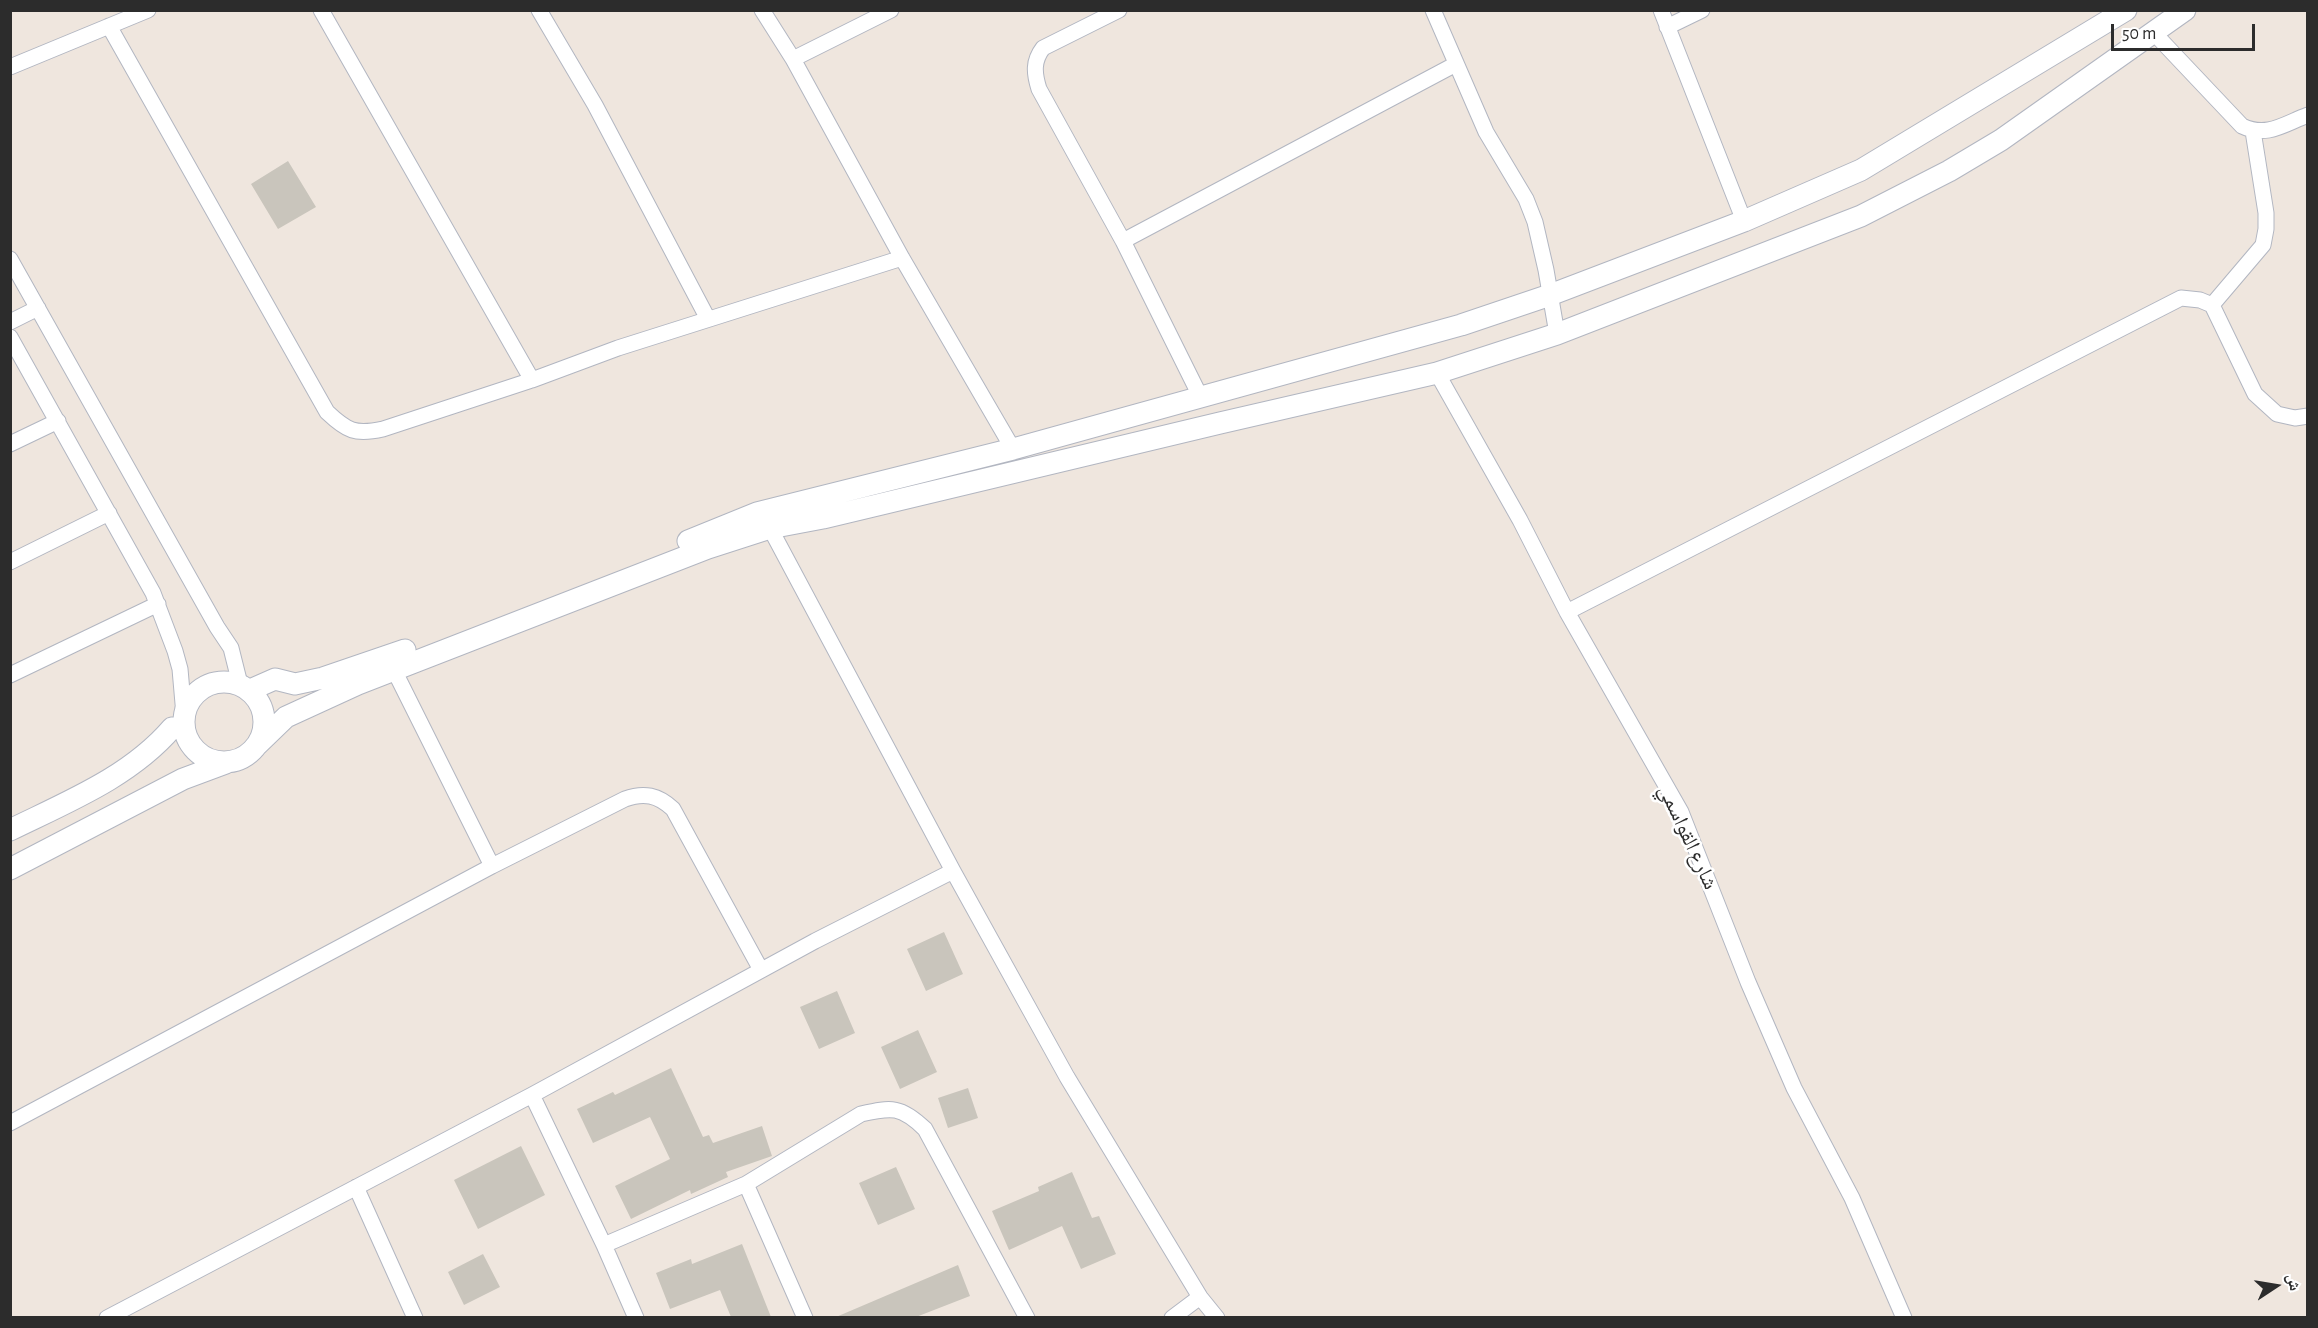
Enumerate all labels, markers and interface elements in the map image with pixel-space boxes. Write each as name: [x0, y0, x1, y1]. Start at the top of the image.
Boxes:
scale bar: [2114, 12, 2258, 50]
text: 50 m: [2122, 25, 2156, 43]
street label: شارع القواسمي: [1653, 781, 1723, 893]
north arrow: [2246, 1256, 2306, 1316]
text: ش: [2284, 1272, 2303, 1292]

